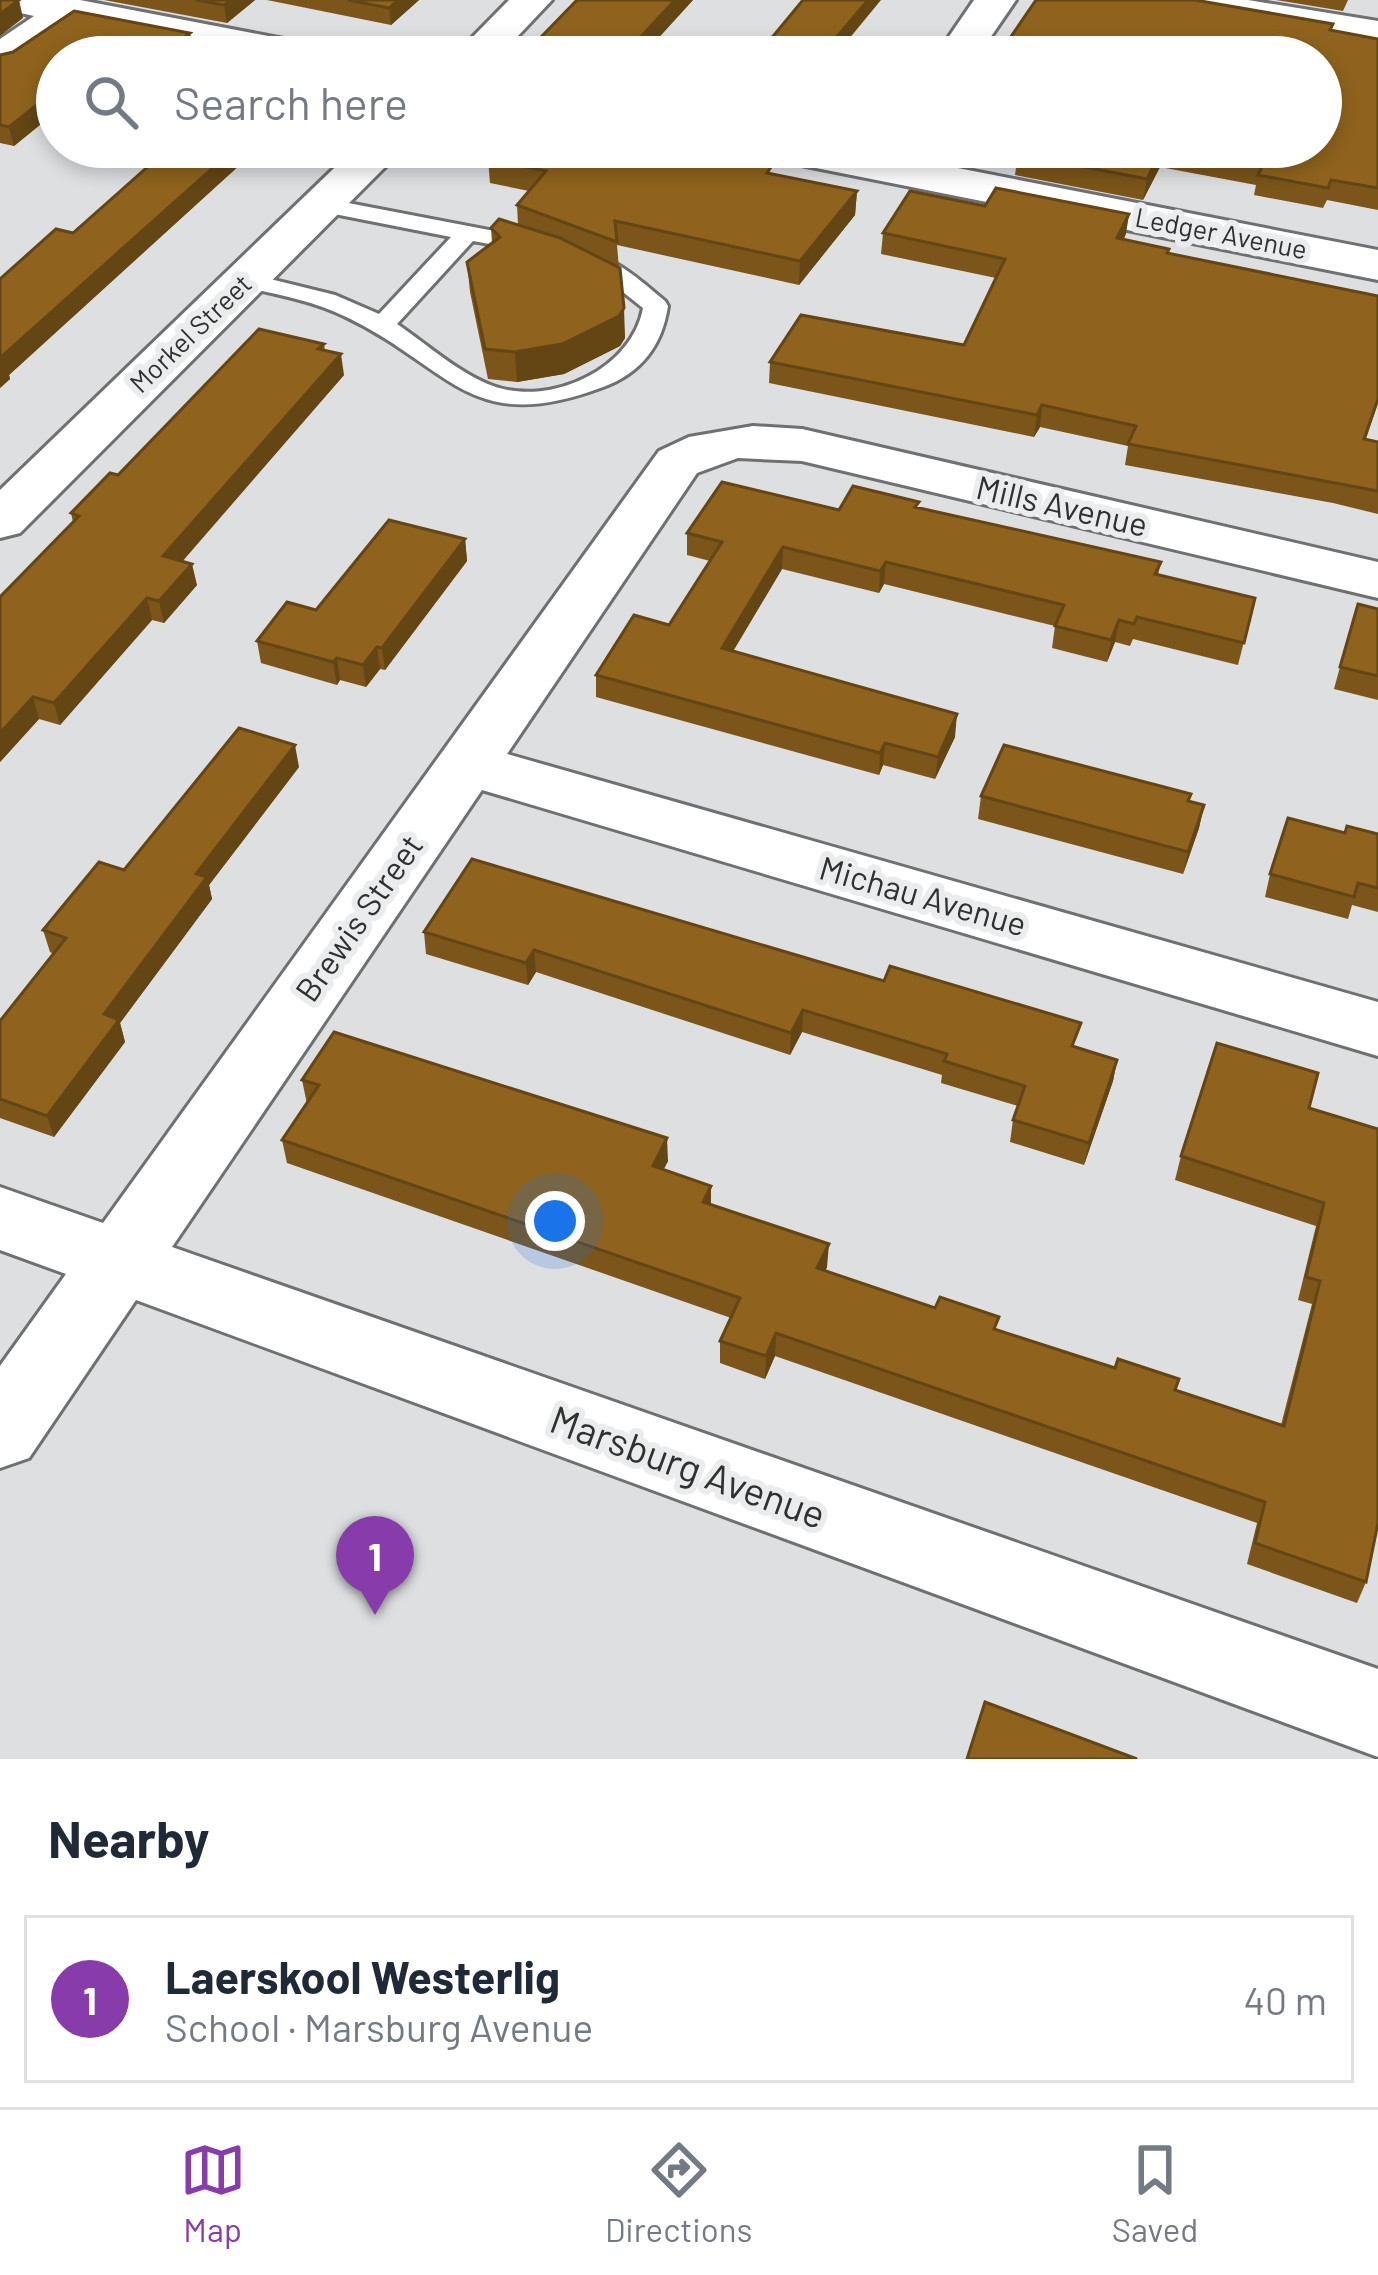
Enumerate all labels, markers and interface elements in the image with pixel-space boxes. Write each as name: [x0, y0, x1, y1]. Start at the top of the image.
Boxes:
search box: [36, 36, 1342, 168]
icon: search: [78, 69, 144, 135]
text: Search here: [174, 75, 408, 129]
street label: Ledger Avenue: [1133, 200, 1310, 264]
street label: Morkel Street: [122, 267, 257, 398]
street label: Mills Avenue: [973, 466, 1152, 544]
street label: Brewis Street: [286, 826, 430, 1009]
street label: Michau Avenue: [815, 846, 1031, 944]
your location: [525, 1191, 585, 1251]
street label: Marsburg Avenue: [545, 1394, 832, 1537]
pin: 1: [336, 1516, 414, 1615]
text: Nearby: [48, 1807, 209, 1868]
text: Laerskool Westerlig: [165, 1949, 560, 2003]
text: 1: [83, 1976, 97, 2023]
text: 40 m: [1243, 1976, 1327, 2023]
text: School · Marsburg Avenue: [165, 2003, 593, 2050]
tab: Map: [180, 2137, 246, 2249]
tab: Directions: [605, 2137, 752, 2249]
tab: Saved: [1112, 2137, 1198, 2249]

